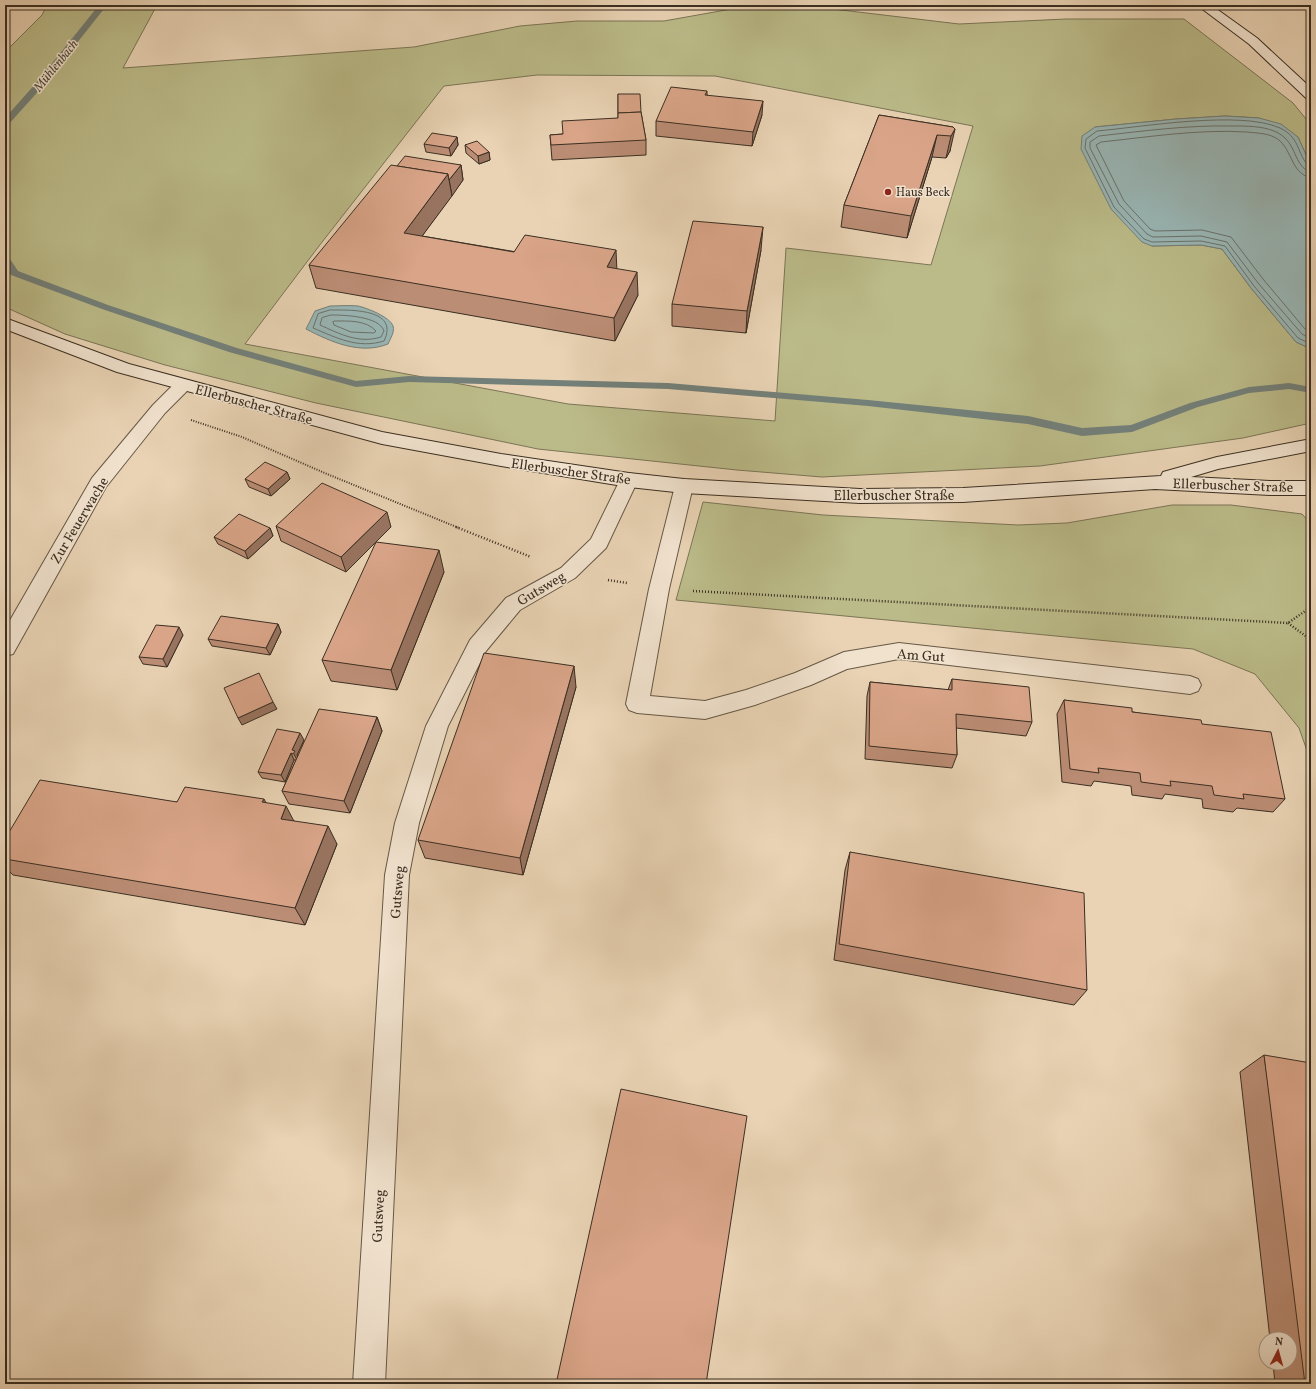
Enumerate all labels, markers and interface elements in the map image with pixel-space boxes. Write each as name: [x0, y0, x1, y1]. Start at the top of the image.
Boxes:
water label: Mühlenbach: [29, 36, 83, 97]
place label: Haus Beck: [896, 185, 951, 201]
marker: Haus Beck: [883, 187, 893, 197]
street label: Ellerbuscher Straße: [193, 381, 315, 430]
street label: Ellerbuscher Straße: [510, 455, 632, 490]
street label: Zur Feuerwache: [47, 473, 114, 568]
street label: Ellerbuscher Straße: [1172, 475, 1294, 498]
street label: Ellerbuscher Straße: [834, 487, 955, 506]
street label: Gutsweg: [514, 567, 569, 611]
street label: Am Gut: [896, 645, 946, 668]
street label: Gutsweg: [387, 865, 410, 919]
street label: Gutsweg: [369, 1189, 390, 1243]
north arrow: [1258, 1331, 1298, 1371]
text: N: [1274, 1335, 1284, 1350]

